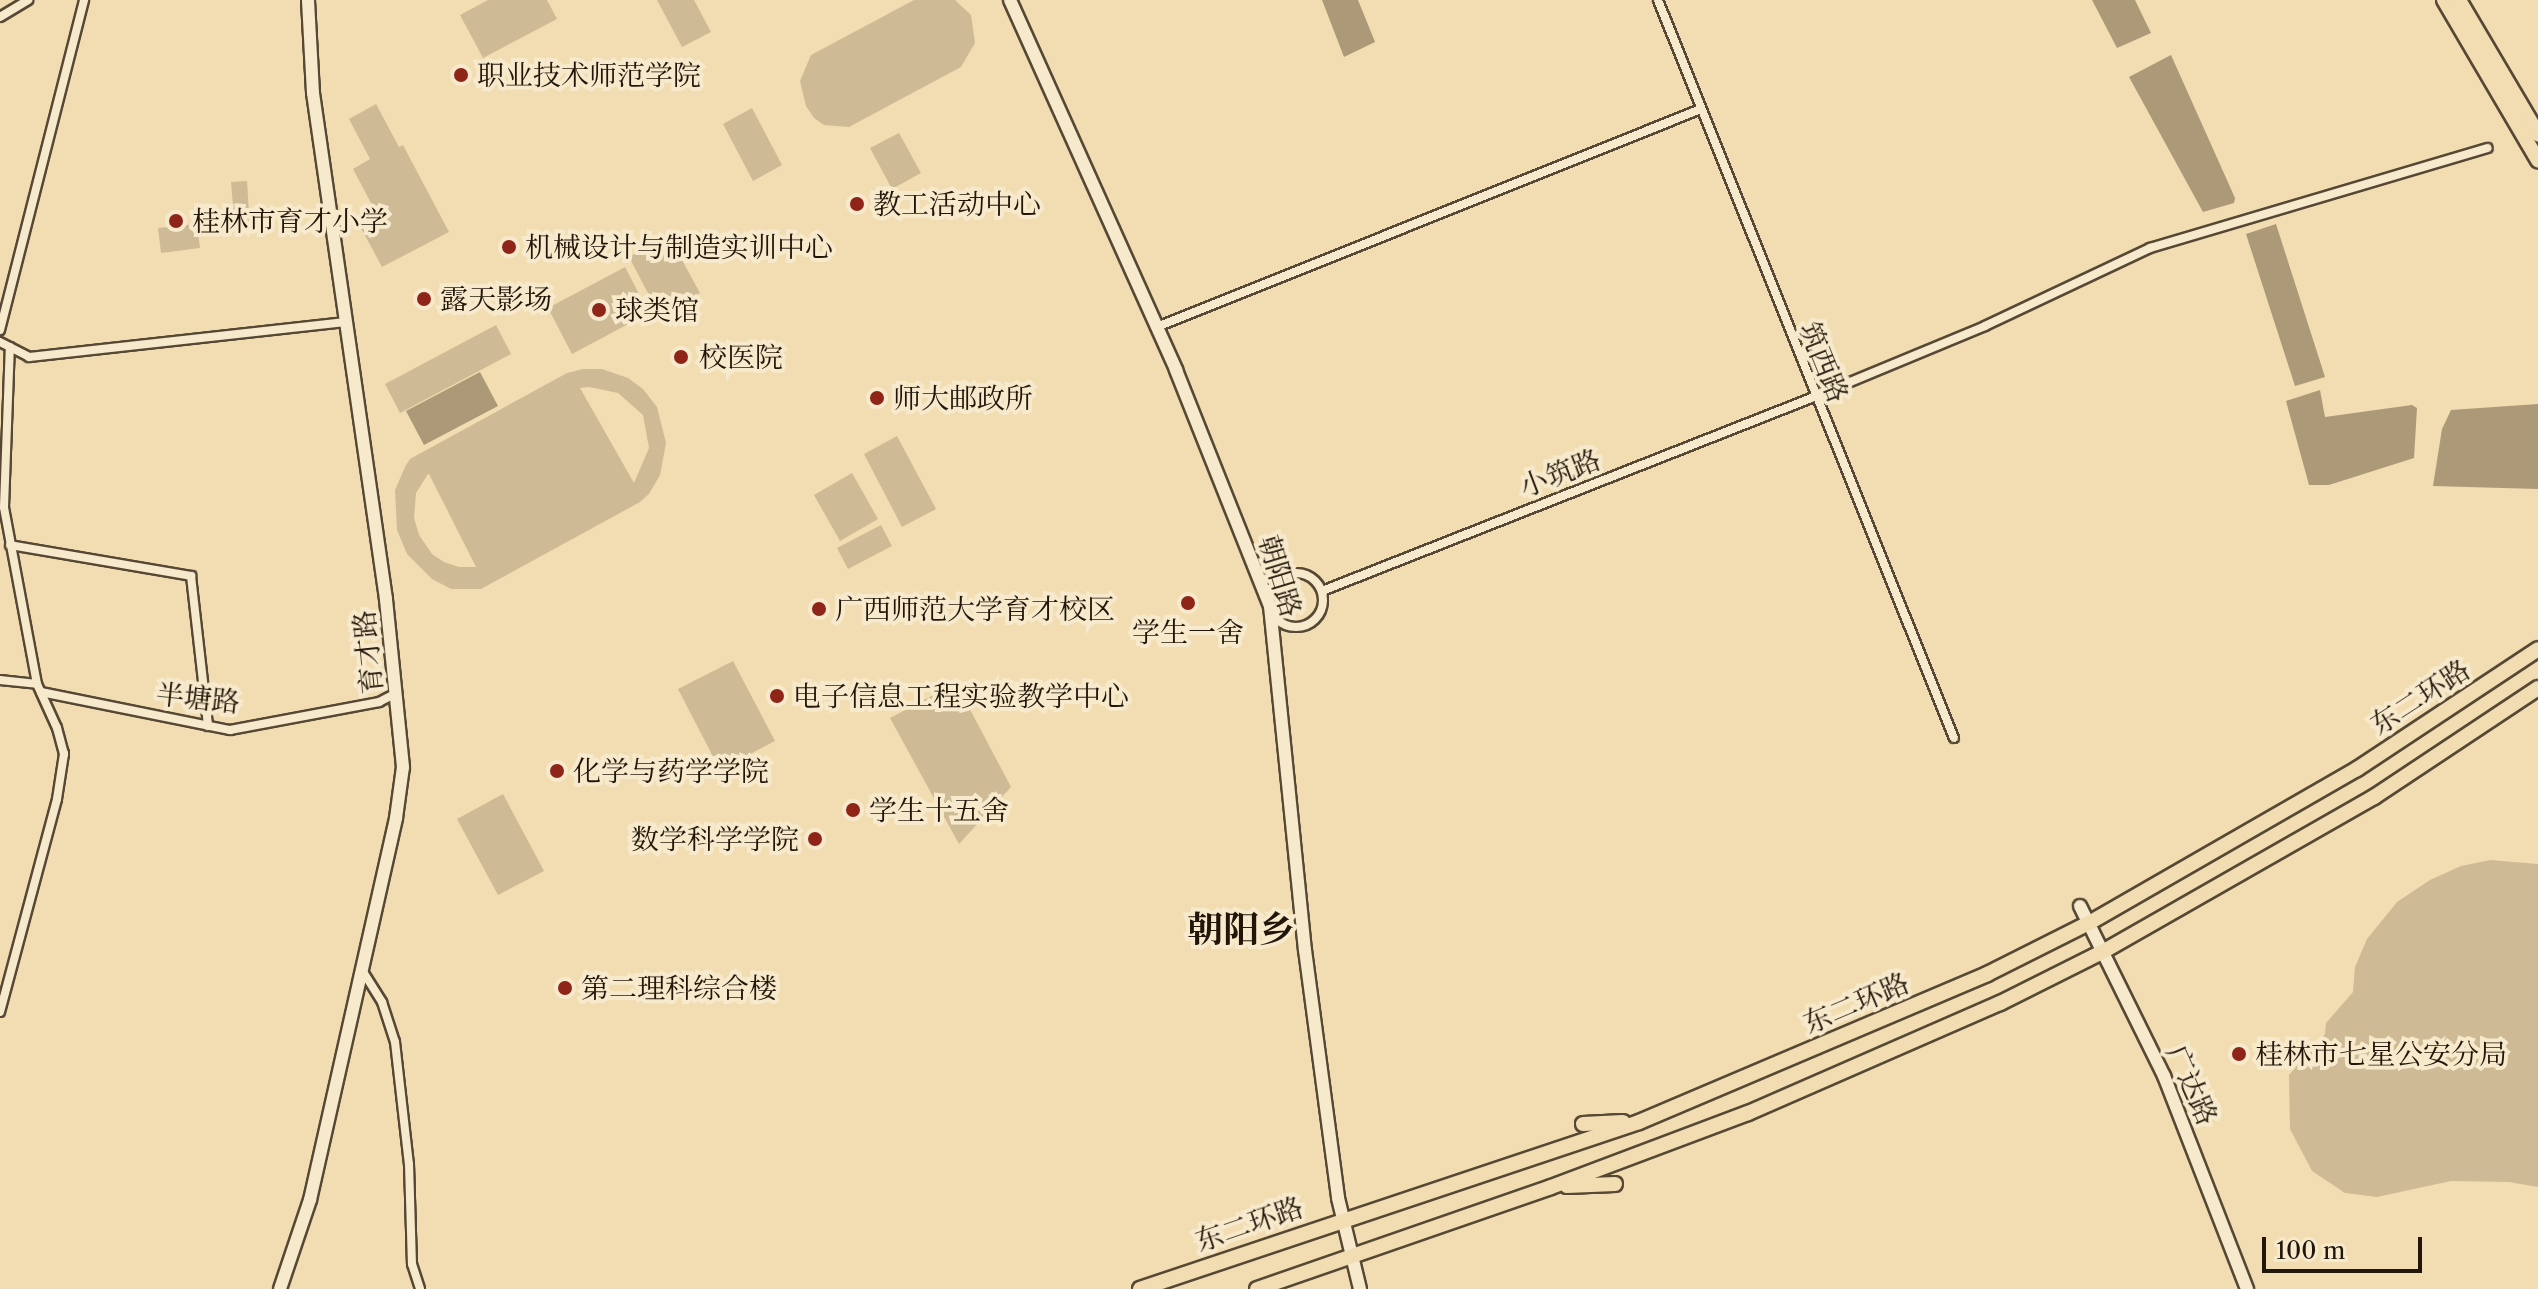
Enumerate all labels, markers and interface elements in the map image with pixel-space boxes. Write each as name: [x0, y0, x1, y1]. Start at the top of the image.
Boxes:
place label: 职业技术师范学院: [477, 58, 701, 92]
marker: 职业技术师范学院: [452, 66, 470, 84]
place label: 教工活动中心: [873, 187, 1041, 221]
marker: 教工活动中心: [848, 195, 866, 213]
place label: 桂林市育才小学: [192, 204, 388, 238]
marker: 桂林市育才小学: [167, 212, 185, 230]
place label: 机械设计与制造实训中心: [525, 230, 833, 264]
marker: 机械设计与制造实训中心: [500, 238, 518, 256]
place label: 露天影场: [440, 282, 552, 316]
marker: 露天影场: [415, 290, 433, 308]
place label: 球类馆: [615, 293, 699, 327]
marker: 球类馆: [590, 301, 608, 319]
street label: 筑西路: [1793, 317, 1855, 407]
place label: 校医院: [699, 340, 783, 374]
marker: 校医院: [670, 346, 692, 368]
place label: 师大邮政所: [893, 381, 1033, 415]
marker: 师大邮政所: [868, 389, 886, 407]
street label: 小筑路: [1515, 442, 1605, 504]
street label: 朝阳路: [1252, 531, 1308, 621]
place label: 广西师范大学育才校区: [835, 592, 1115, 626]
marker: 学生一舍: [1179, 594, 1197, 612]
marker: 广西师范大学育才校区: [810, 600, 828, 618]
street label: 育才路: [347, 608, 389, 696]
place label: 学生一舍: [1132, 615, 1244, 649]
street label: 东二环路: [2364, 652, 2476, 742]
street label: 半塘路: [154, 677, 242, 719]
place label: 电子信息工程实验教学中心: [793, 679, 1129, 713]
marker: 电子信息工程实验教学中心: [768, 687, 786, 705]
place label: 化学与药学学院: [573, 754, 769, 788]
marker: 化学与药学学院: [548, 762, 566, 780]
place label: 学生十五舍: [869, 793, 1009, 827]
marker: 学生十五舍: [844, 801, 862, 819]
place label: 数学科学学院: [631, 822, 799, 856]
marker: 数学科学学院: [806, 830, 824, 848]
district label: 朝阳乡: [1187, 908, 1295, 952]
street label: 东二环路: [1798, 966, 1914, 1040]
place label: 第二理科综合楼: [581, 971, 777, 1005]
marker: 第二理科综合楼: [556, 979, 574, 997]
place label: 桂林市七星公安分局: [2255, 1037, 2507, 1071]
street label: 广达路: [2160, 1040, 2224, 1130]
marker: 桂林市七星公安分局: [2230, 1045, 2248, 1063]
street label: 东二环路: [1191, 1190, 1307, 1258]
scale bar: [2266, 1221, 2426, 1271]
text: 100 m: [2276, 1236, 2345, 1265]

